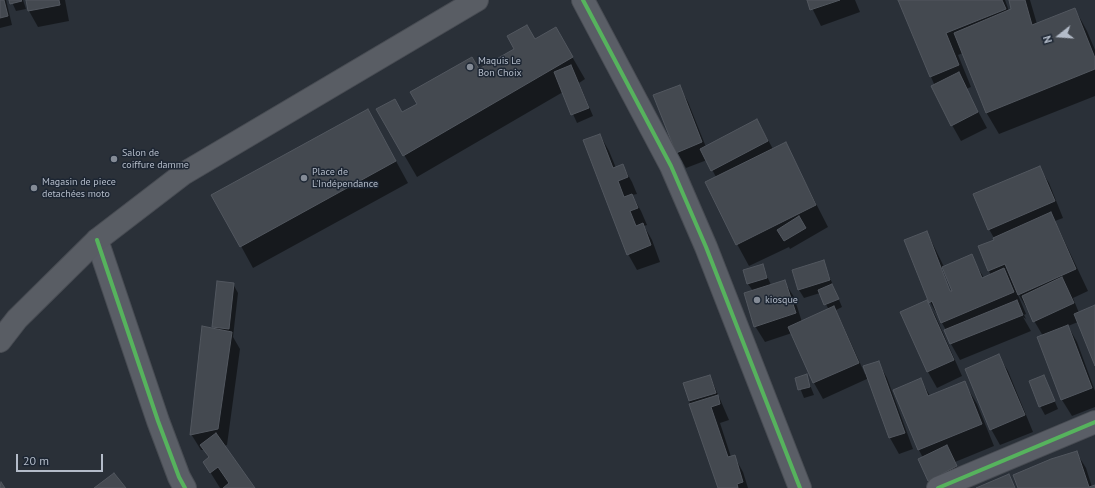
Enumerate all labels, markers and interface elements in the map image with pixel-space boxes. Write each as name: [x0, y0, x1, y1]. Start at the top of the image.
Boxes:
north arrow: [1039, 16, 1079, 56]
text: N: [1040, 34, 1055, 45]
place label: Maquis Le Bon Choix: [478, 55, 522, 78]
marker: Maquis Le Bon Choix: [465, 62, 475, 72]
place label: Salon de coiffure damme: [122, 147, 189, 170]
marker: Salon de coiffure damme: [109, 154, 119, 164]
place label: Place de L'Indépendance: [312, 166, 378, 190]
marker: Place de L'Indépendance: [299, 173, 309, 183]
place label: Magasin de piece detachées moto: [42, 176, 116, 200]
marker: Magasin de piece detachées moto: [29, 183, 39, 193]
place label: kiosque: [765, 294, 798, 306]
marker: kiosque: [752, 295, 762, 305]
scale bar: [18, 446, 105, 472]
text: 20 m: [23, 453, 49, 468]

